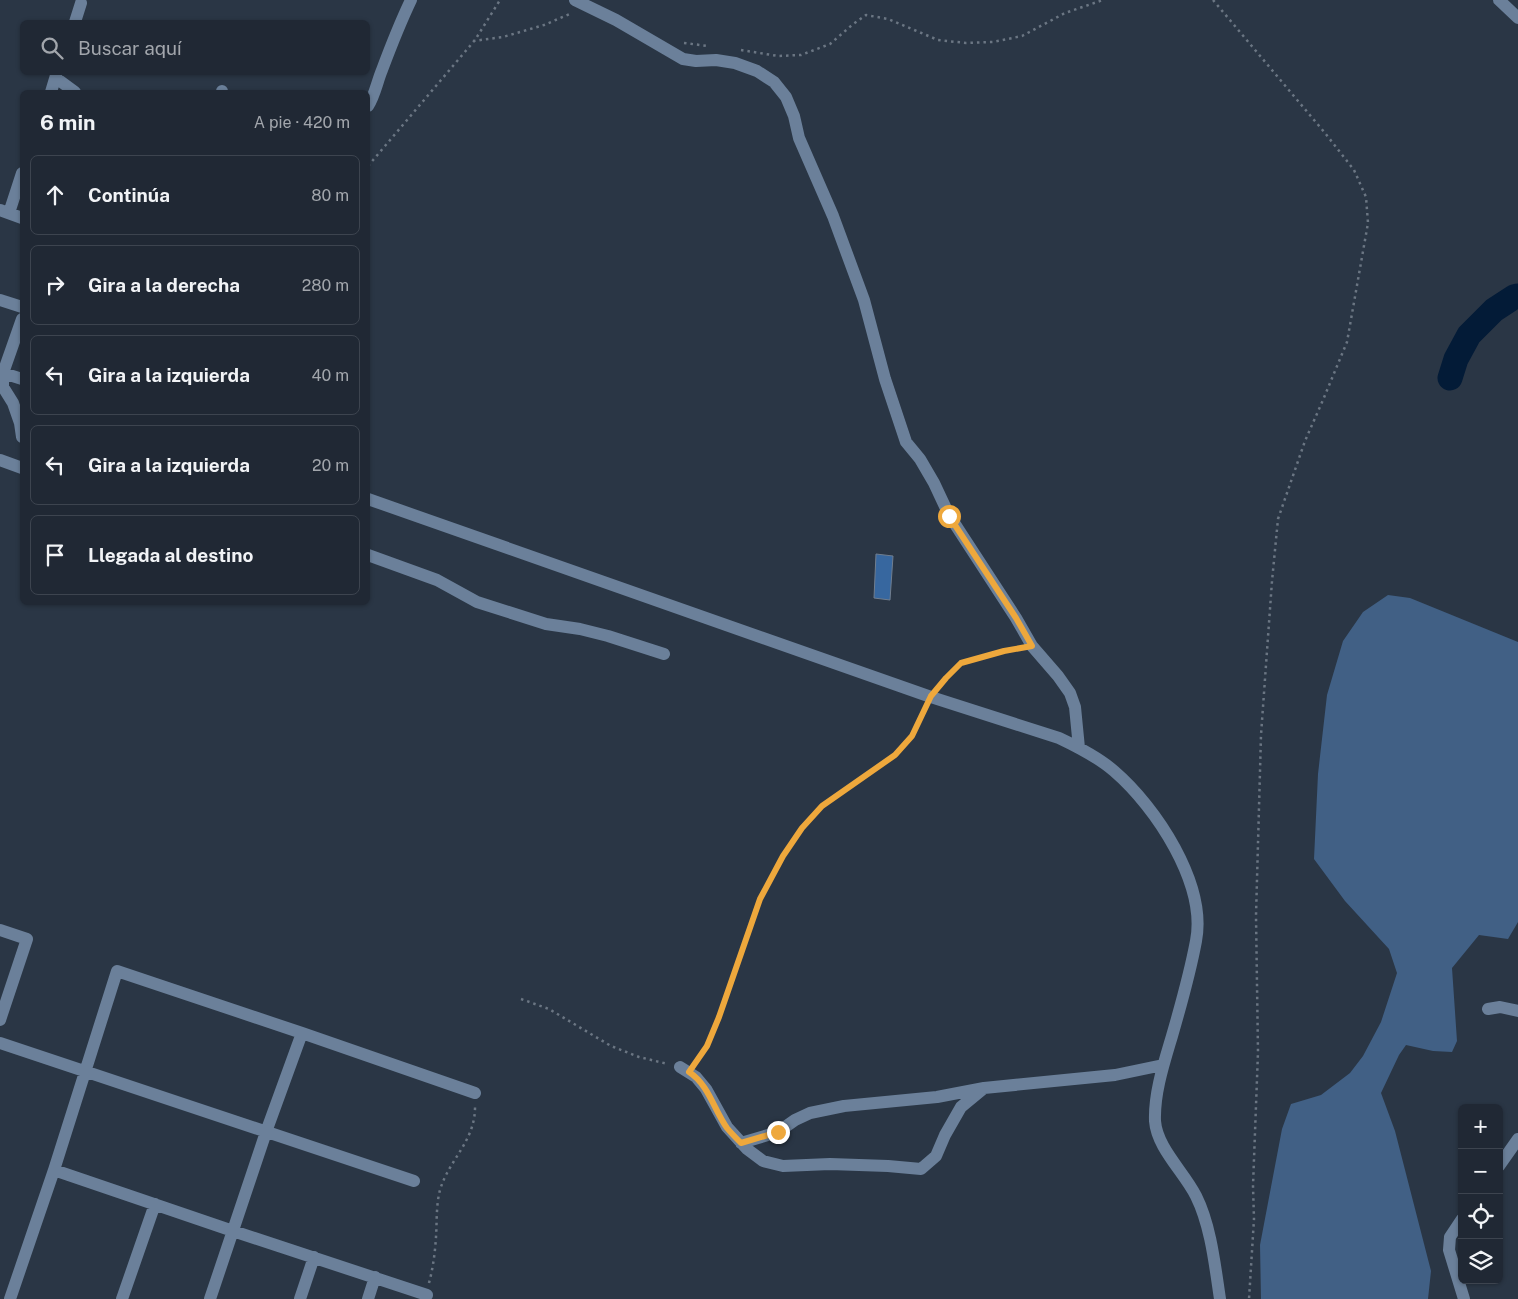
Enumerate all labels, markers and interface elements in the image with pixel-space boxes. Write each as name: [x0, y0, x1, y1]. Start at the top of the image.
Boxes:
search box: [20, 20, 370, 75]
icon: search: [38, 34, 66, 62]
text: Buscar aquí: [78, 37, 182, 59]
text: 6 min: [40, 110, 96, 135]
text: A pie · 420 m: [254, 113, 350, 132]
icon: ahead: [41, 181, 69, 209]
text: Continúa: [88, 184, 170, 206]
text: 80 m: [311, 186, 349, 205]
icon: right: [41, 271, 69, 299]
text: Gira a la derecha: [88, 274, 240, 296]
text: 280 m: [302, 276, 349, 295]
icon: left: [41, 361, 69, 389]
text: Gira a la izquierda: [88, 364, 250, 386]
text: 40 m: [311, 366, 349, 385]
icon: left: [41, 451, 69, 479]
text: Gira a la izquierda: [88, 454, 250, 476]
text: 20 m: [312, 456, 349, 475]
route start: [938, 505, 961, 528]
icon: arrive: [41, 541, 69, 569]
text: Llegada al destino: [88, 544, 253, 566]
map controls: [1458, 1104, 1503, 1284]
button: +: [1458, 1104, 1503, 1149]
route end: [767, 1121, 790, 1144]
button: −: [1458, 1149, 1503, 1194]
button: locate: [1458, 1194, 1503, 1239]
button: layers: [1458, 1239, 1503, 1284]

